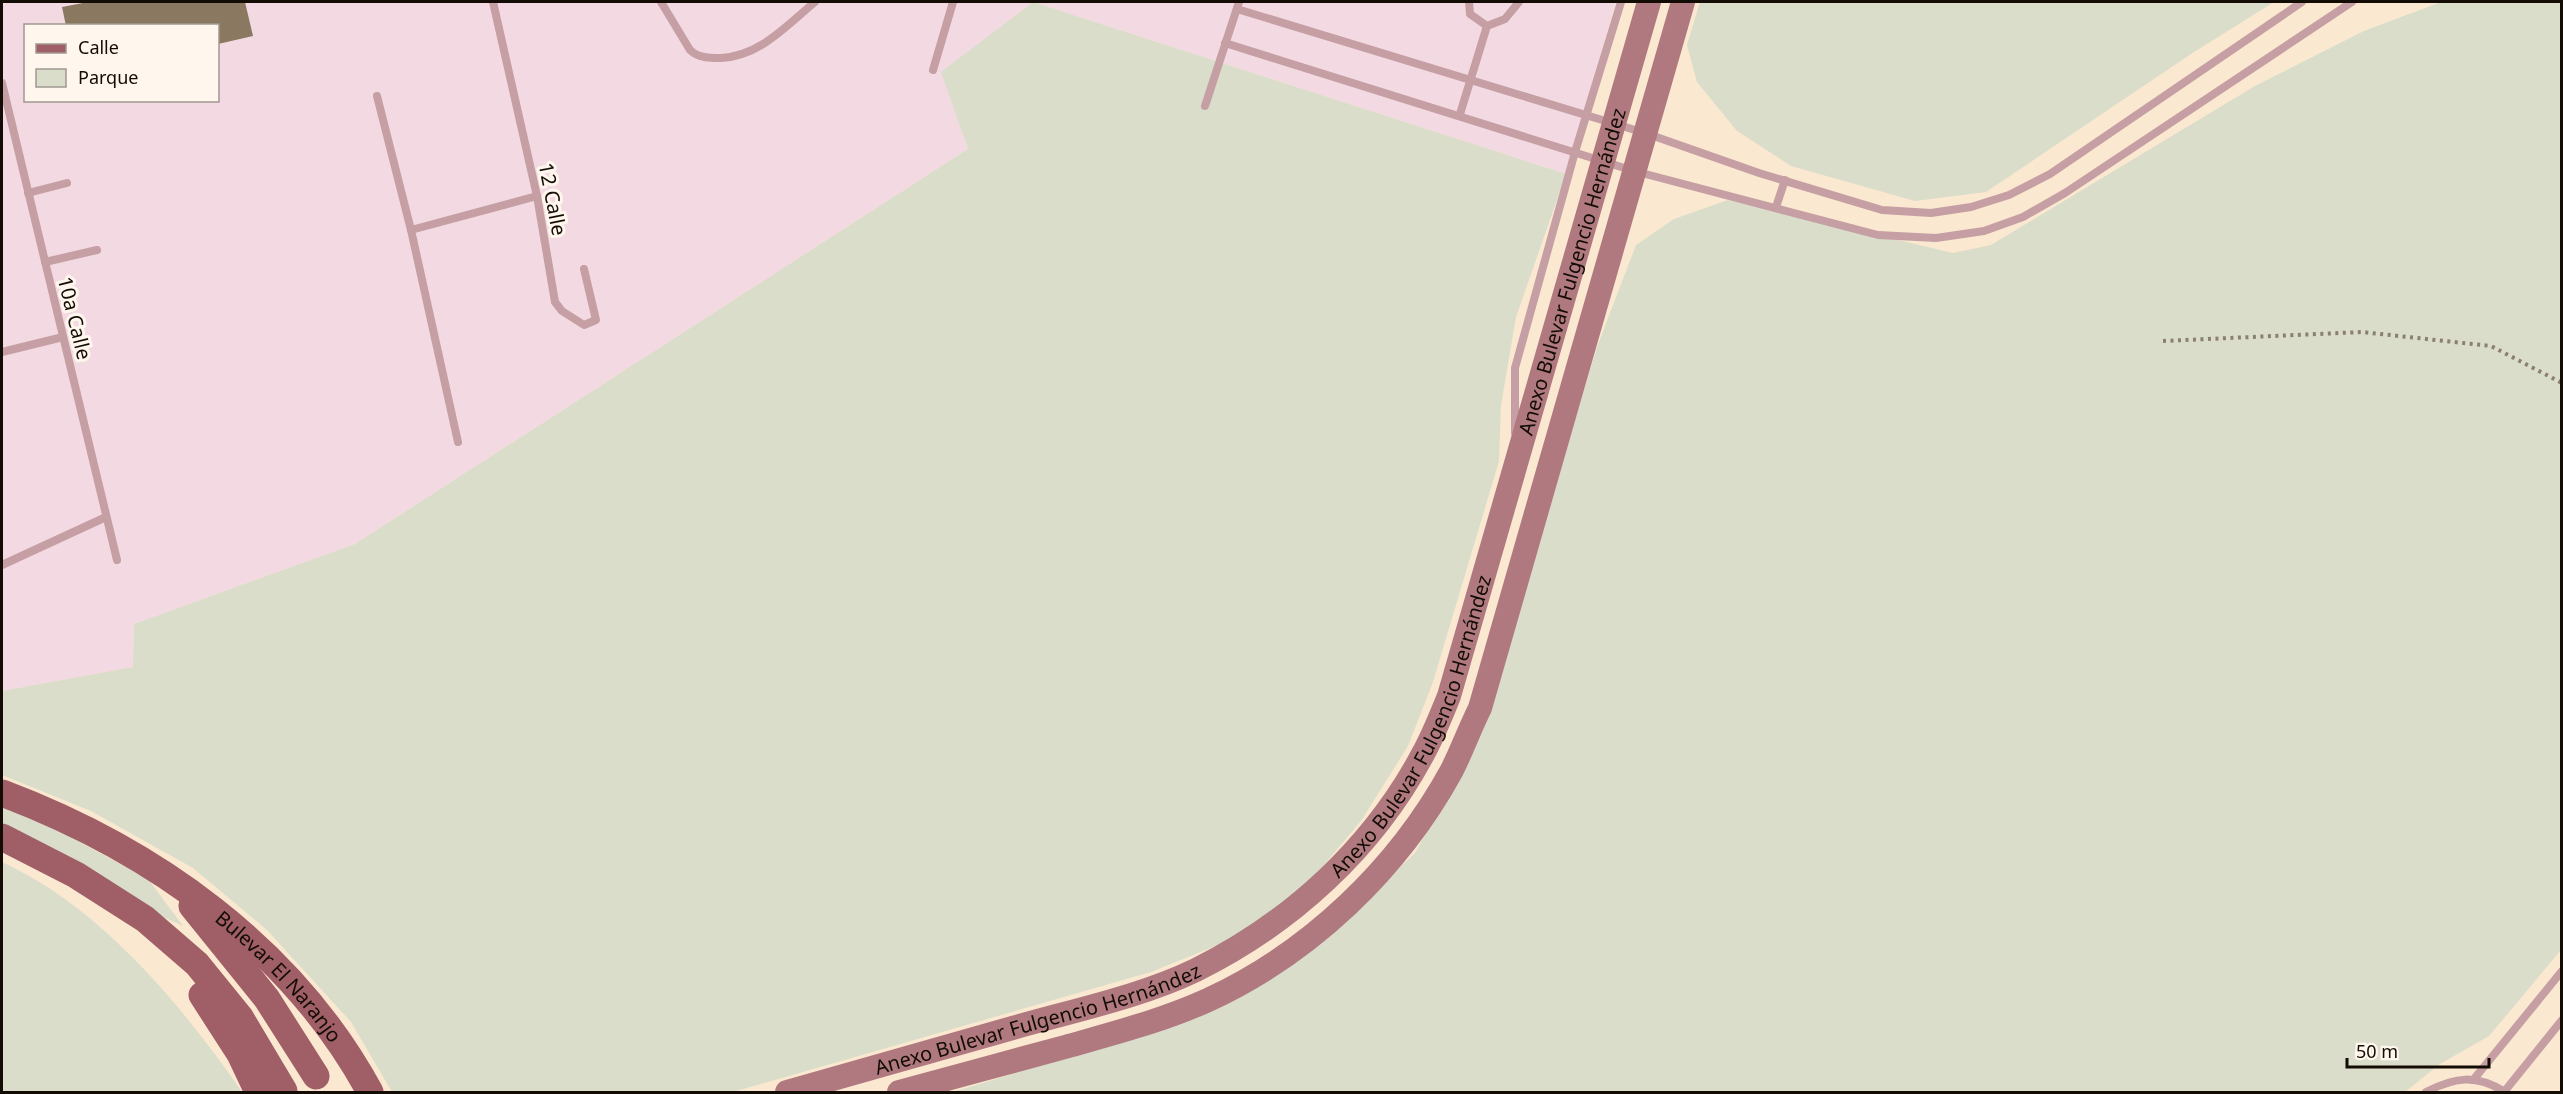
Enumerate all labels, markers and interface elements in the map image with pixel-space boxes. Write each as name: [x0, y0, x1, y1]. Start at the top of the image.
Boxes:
legend: [24, 24, 219, 102]
text: Calle: [78, 35, 119, 59]
text: Parque: [78, 65, 138, 89]
street label: Anexo Bulevar Fulgencio Hernández: [1511, 105, 1631, 438]
street label: 12 Calle: [533, 160, 573, 238]
street label: 10a Calle: [52, 274, 98, 362]
street label: Anexo Bulevar Fulgencio Hernández: [1323, 572, 1497, 883]
street label: Bulevar El Naranjo: [210, 904, 348, 1047]
street label: Anexo Bulevar Fulgencio Hernández: [871, 956, 1205, 1080]
scale bar: [2347, 1031, 2490, 1069]
text: 50 m: [2356, 1039, 2398, 1063]

